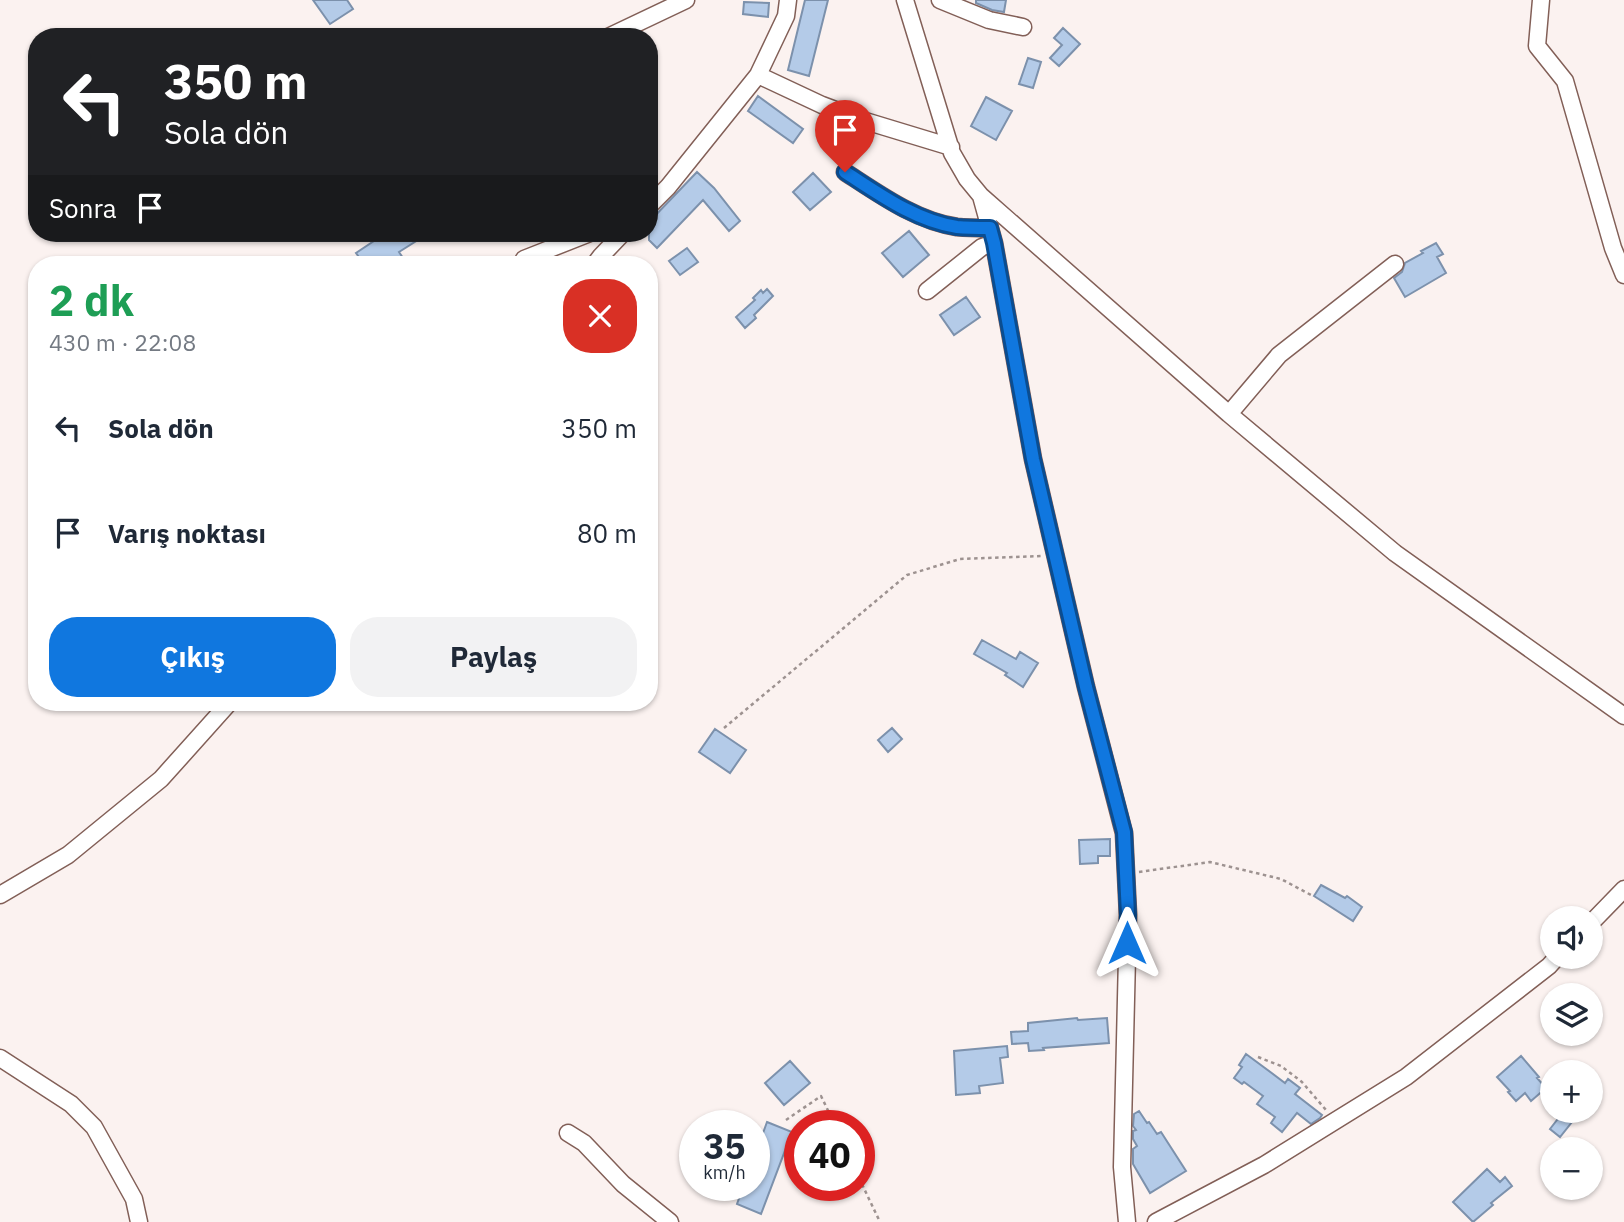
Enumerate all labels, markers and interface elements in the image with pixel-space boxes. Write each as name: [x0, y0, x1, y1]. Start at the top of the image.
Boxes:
text: 350 m: [164, 49, 308, 112]
icon: left: [49, 56, 140, 147]
pin: [815, 100, 875, 172]
text: Sola dön: [164, 111, 289, 153]
icon: arrive: [826, 111, 864, 149]
icon: arrive: [131, 189, 169, 227]
text: Sonra: [49, 191, 117, 225]
text: 2 dk: [49, 273, 134, 328]
button: close: [563, 279, 637, 353]
text: 430 m · 22:08: [49, 327, 196, 357]
icon: left: [49, 409, 87, 447]
text: Sola dön: [108, 411, 214, 445]
text: 350 m: [561, 411, 637, 445]
icon: arrive: [49, 514, 87, 552]
text: Varış noktası: [108, 516, 266, 550]
text: 80 m: [577, 516, 637, 550]
button: Çıkış: [49, 617, 336, 697]
button: Paylaş: [350, 617, 637, 697]
position arrow: [1090, 906, 1164, 980]
map controls: [1540, 906, 1603, 1200]
button: sound: [1540, 906, 1603, 969]
button: layers: [1540, 983, 1603, 1046]
button: +: [1540, 1060, 1603, 1123]
speed limit sign: 40: [784, 1110, 875, 1201]
text: 35: [703, 1123, 746, 1169]
button: −: [1540, 1137, 1603, 1200]
text: km/h: [703, 1161, 746, 1184]

